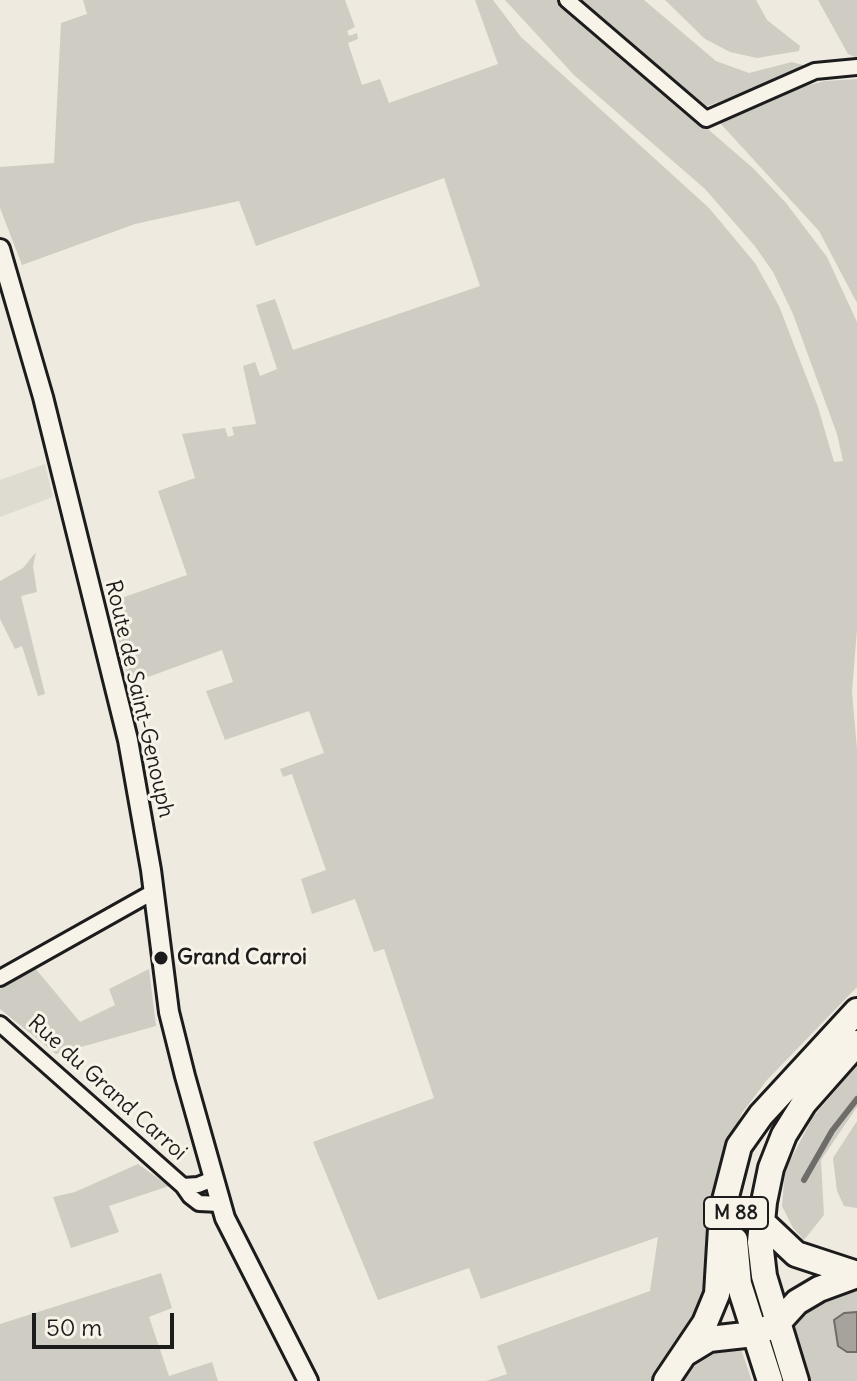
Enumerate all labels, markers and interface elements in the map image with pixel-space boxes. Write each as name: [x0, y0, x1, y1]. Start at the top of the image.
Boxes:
street label: Route de Saint-Genouph: [99, 578, 179, 820]
place label: Grand Carroi: [177, 945, 307, 971]
marker: Grand Carroi: [152, 949, 170, 967]
street label: Rue du Grand Carroi: [22, 1010, 192, 1166]
road number: M 88: [704, 1197, 768, 1229]
scale bar: [36, 1297, 178, 1347]
text: 50 m: [46, 1312, 102, 1342]

